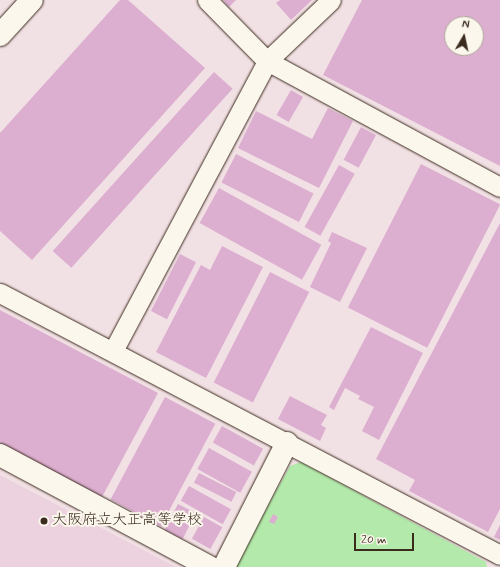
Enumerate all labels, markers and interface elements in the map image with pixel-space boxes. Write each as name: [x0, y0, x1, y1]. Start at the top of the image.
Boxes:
north arrow: [444, 16, 484, 56]
text: N: [461, 18, 470, 33]
place label: 大阪府立大正高等学校: [52, 512, 202, 530]
marker: 大阪府立大正高等学校: [39, 516, 49, 526]
scale bar: [356, 525, 416, 551]
text: 20 m: [361, 532, 387, 548]

